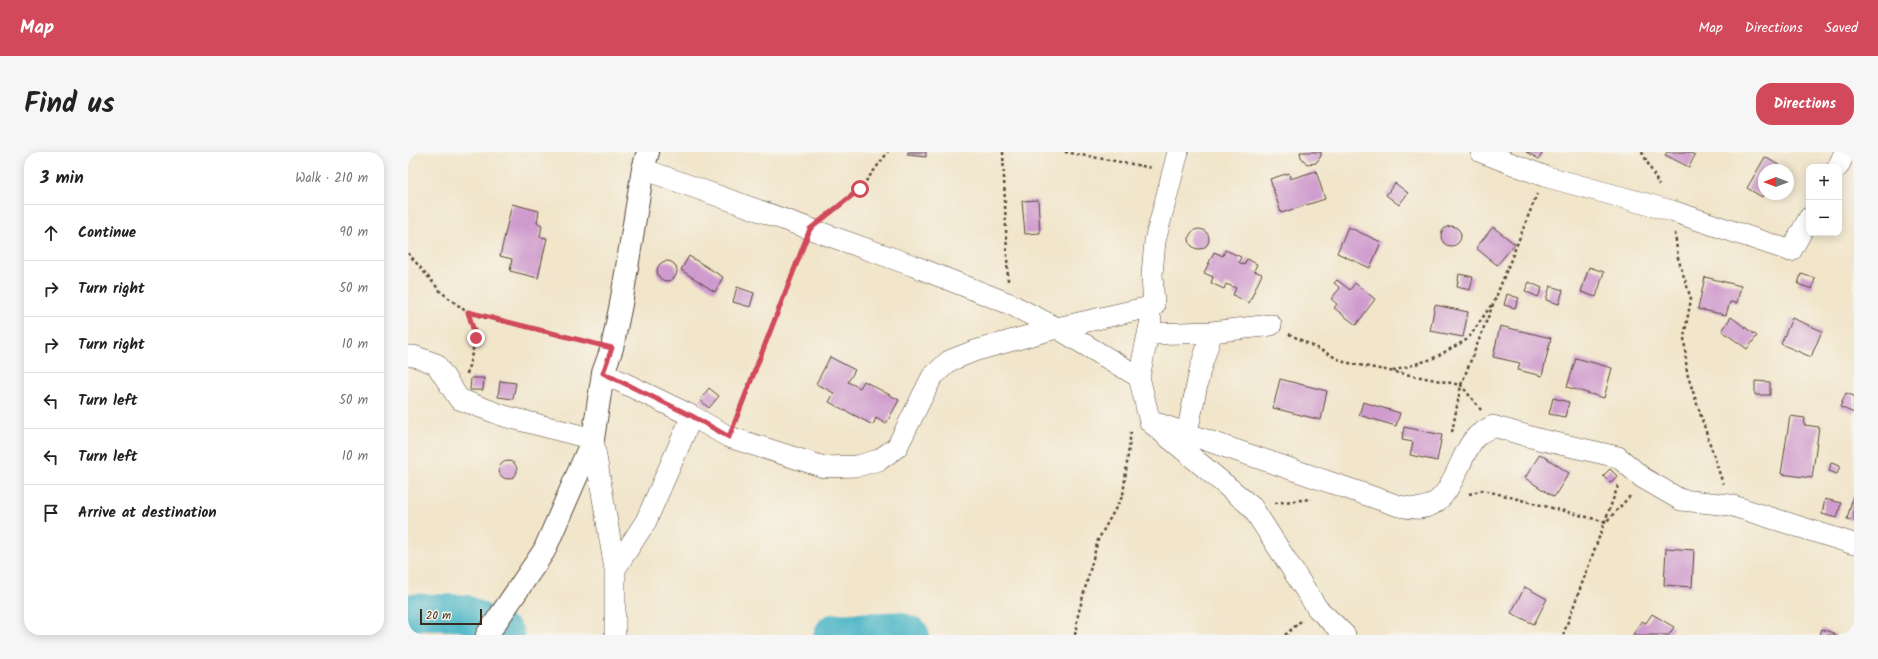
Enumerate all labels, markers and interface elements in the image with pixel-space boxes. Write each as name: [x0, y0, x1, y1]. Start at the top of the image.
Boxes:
text: Map: [20, 13, 54, 43]
text: Map: [1698, 17, 1723, 39]
text: Directions: [1745, 17, 1803, 39]
text: Saved: [1825, 17, 1858, 39]
text: Find us: [24, 82, 115, 127]
button: Directions: [1756, 83, 1854, 125]
north arrow: [1758, 164, 1794, 200]
map controls: [1806, 164, 1842, 236]
button: +: [1806, 164, 1842, 200]
text: 3 min: [40, 165, 84, 192]
text: Walk · 210 m: [295, 168, 368, 189]
route start: [851, 180, 869, 198]
button: −: [1806, 200, 1842, 236]
text: Continue: [78, 221, 136, 245]
icon: ahead: [40, 222, 62, 244]
text: 90 m: [340, 222, 368, 243]
text: Turn right: [78, 277, 145, 301]
icon: right: [40, 278, 62, 300]
text: 50 m: [339, 278, 368, 299]
route end: [467, 329, 485, 347]
text: Turn right: [78, 333, 145, 357]
icon: right: [40, 334, 62, 356]
text: 10 m: [342, 334, 368, 355]
text: Turn left: [78, 389, 138, 413]
icon: left: [40, 390, 62, 412]
text: 50 m: [339, 390, 368, 411]
text: Turn left: [78, 445, 138, 469]
icon: left: [40, 446, 62, 468]
text: 10 m: [342, 446, 368, 467]
text: Arrive at destination: [78, 501, 217, 525]
icon: arrive: [40, 502, 62, 524]
scale bar: [420, 607, 482, 626]
text: 20 m: [426, 607, 451, 625]

